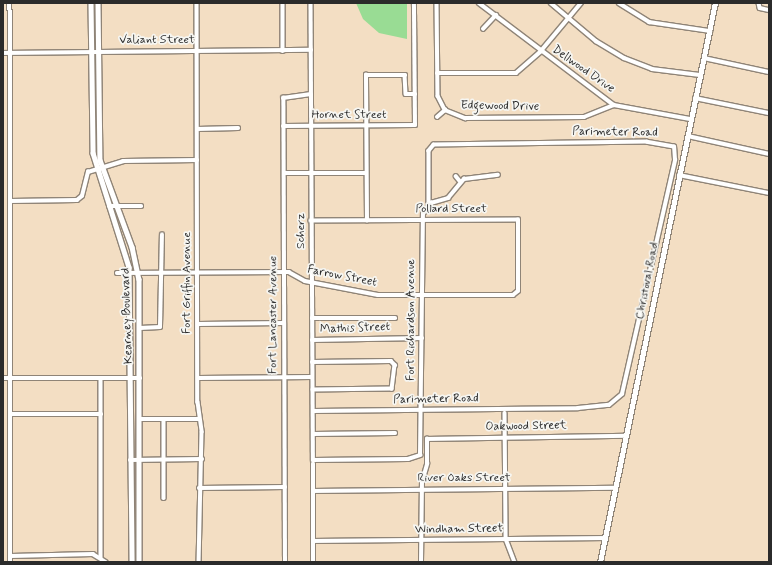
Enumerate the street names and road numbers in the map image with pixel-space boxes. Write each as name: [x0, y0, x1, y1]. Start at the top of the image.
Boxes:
street label: Valiant Street: [120, 34, 194, 48]
street label: Dellwood Drive: [549, 43, 617, 97]
street label: Edgewood Drive: [461, 99, 539, 115]
street label: Hornet Street: [310, 109, 388, 123]
street label: Parimeter Road: [573, 125, 657, 141]
street label: Pollard Street: [416, 203, 486, 217]
street label: Scherz: [295, 213, 309, 249]
street label: Fort Griffin Avenue: [181, 234, 195, 332]
street label: Christoval Road: [634, 242, 662, 320]
street label: Fort Lancaster Avenue: [267, 257, 281, 373]
street label: Fort Richardson Avenue: [405, 260, 419, 380]
street label: Farrow Street: [305, 263, 379, 291]
street label: Kearney Boulevard: [119, 268, 137, 364]
street label: Mathis Street: [319, 321, 391, 337]
street label: Parimeter Road: [394, 392, 478, 408]
street label: Oakwood Street: [485, 419, 567, 435]
street label: River Oaks Street: [418, 472, 510, 486]
street label: Windham Street: [415, 522, 503, 538]

